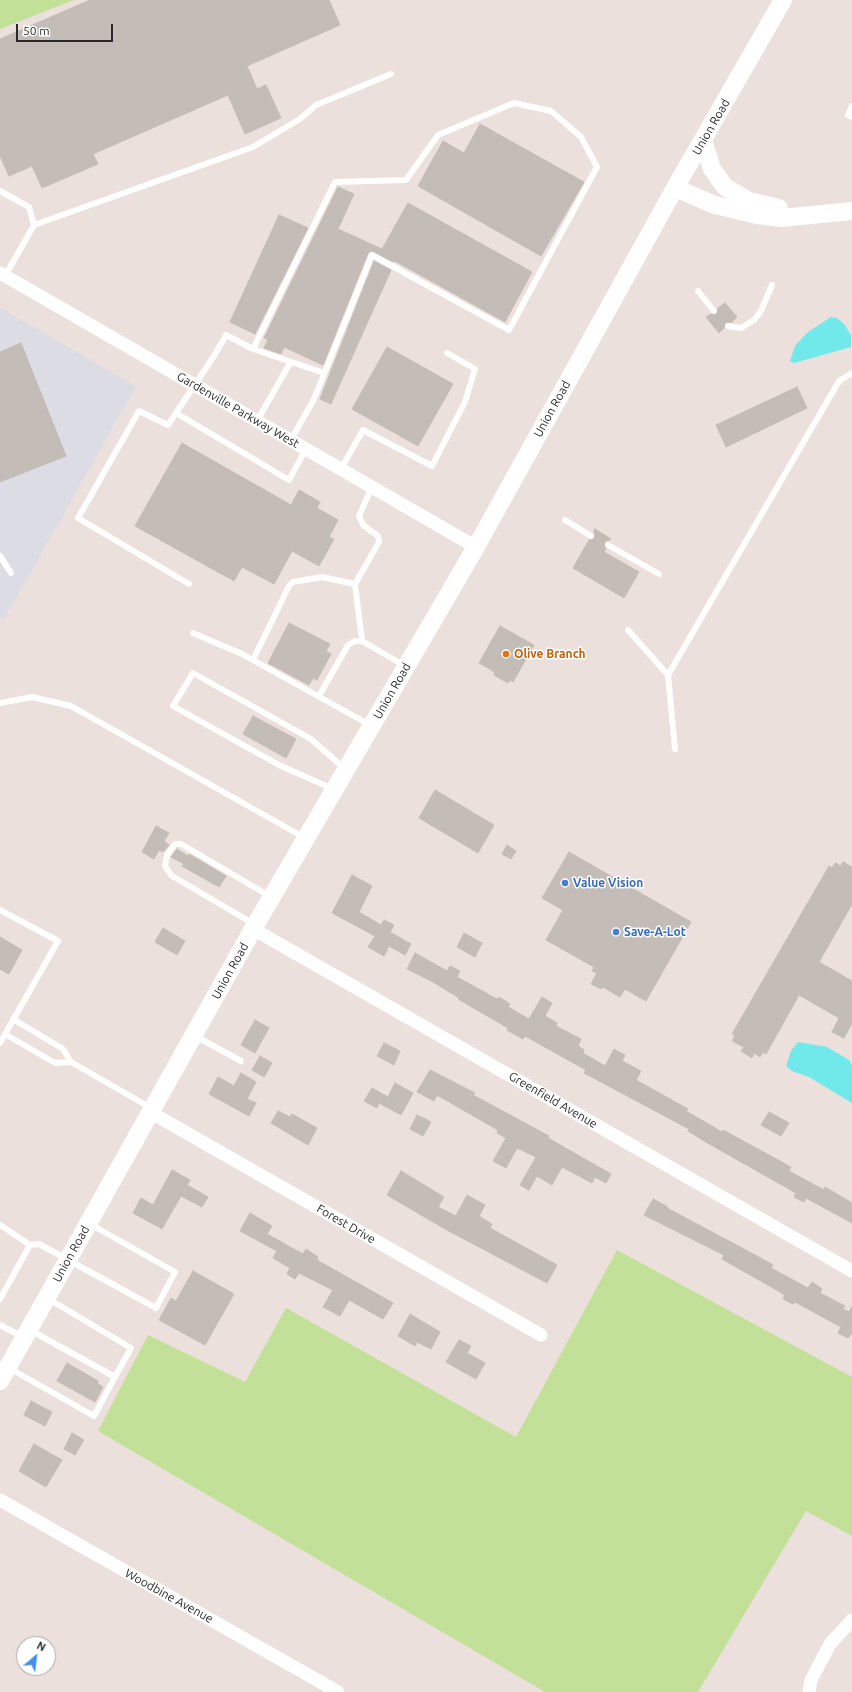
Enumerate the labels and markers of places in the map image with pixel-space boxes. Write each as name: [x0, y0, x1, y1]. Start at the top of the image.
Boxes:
place label: Olive Branch: [514, 647, 586, 661]
marker: Olive Branch: [501, 649, 511, 659]
place label: Value Vision: [573, 876, 643, 890]
marker: Value Vision: [560, 878, 570, 888]
place label: Save-A-Lot: [624, 925, 686, 939]
marker: Save-A-Lot: [611, 927, 621, 937]

